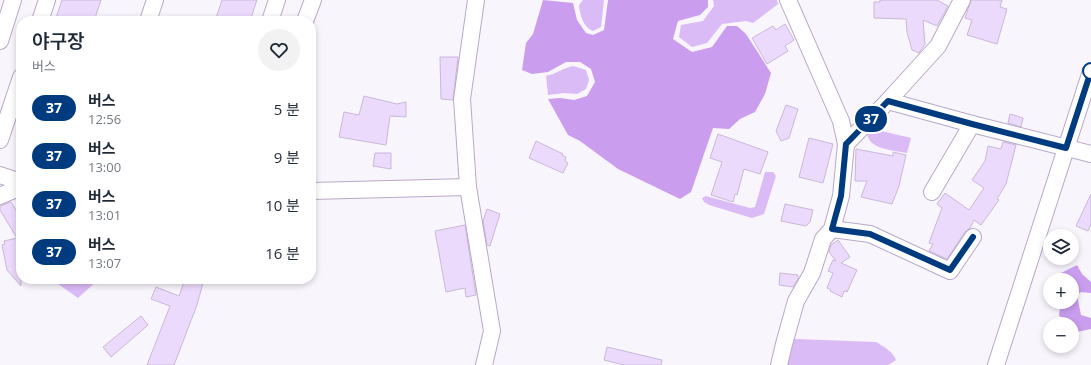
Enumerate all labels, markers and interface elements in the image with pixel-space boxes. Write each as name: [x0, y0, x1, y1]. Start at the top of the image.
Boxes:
text: 야구장: [32, 28, 84, 54]
button: heart: [258, 29, 300, 71]
text: 버스: [32, 57, 56, 75]
unlabelled marker: [1082, 62, 1091, 80]
text: 버스: [88, 90, 116, 110]
text: 37: [46, 98, 62, 117]
text: 5 분: [274, 99, 300, 119]
line badge: 37: [853, 106, 889, 132]
text: 37: [863, 109, 879, 128]
text: 12:56: [88, 110, 121, 128]
text: 버스: [88, 138, 116, 158]
text: 37: [46, 146, 62, 165]
text: 9 분: [274, 147, 300, 167]
text: 13:00: [88, 158, 121, 176]
text: 버스: [88, 186, 116, 206]
text: 37: [46, 194, 62, 213]
text: 10 분: [265, 195, 300, 215]
text: 13:01: [88, 206, 121, 224]
map controls: [1043, 229, 1079, 353]
button: layers: [1043, 229, 1079, 265]
text: 버스: [88, 234, 116, 254]
text: 37: [46, 242, 62, 261]
text: 16 분: [265, 243, 300, 263]
text: 13:07: [88, 254, 121, 272]
button: +: [1043, 273, 1079, 309]
button: −: [1043, 317, 1079, 353]

